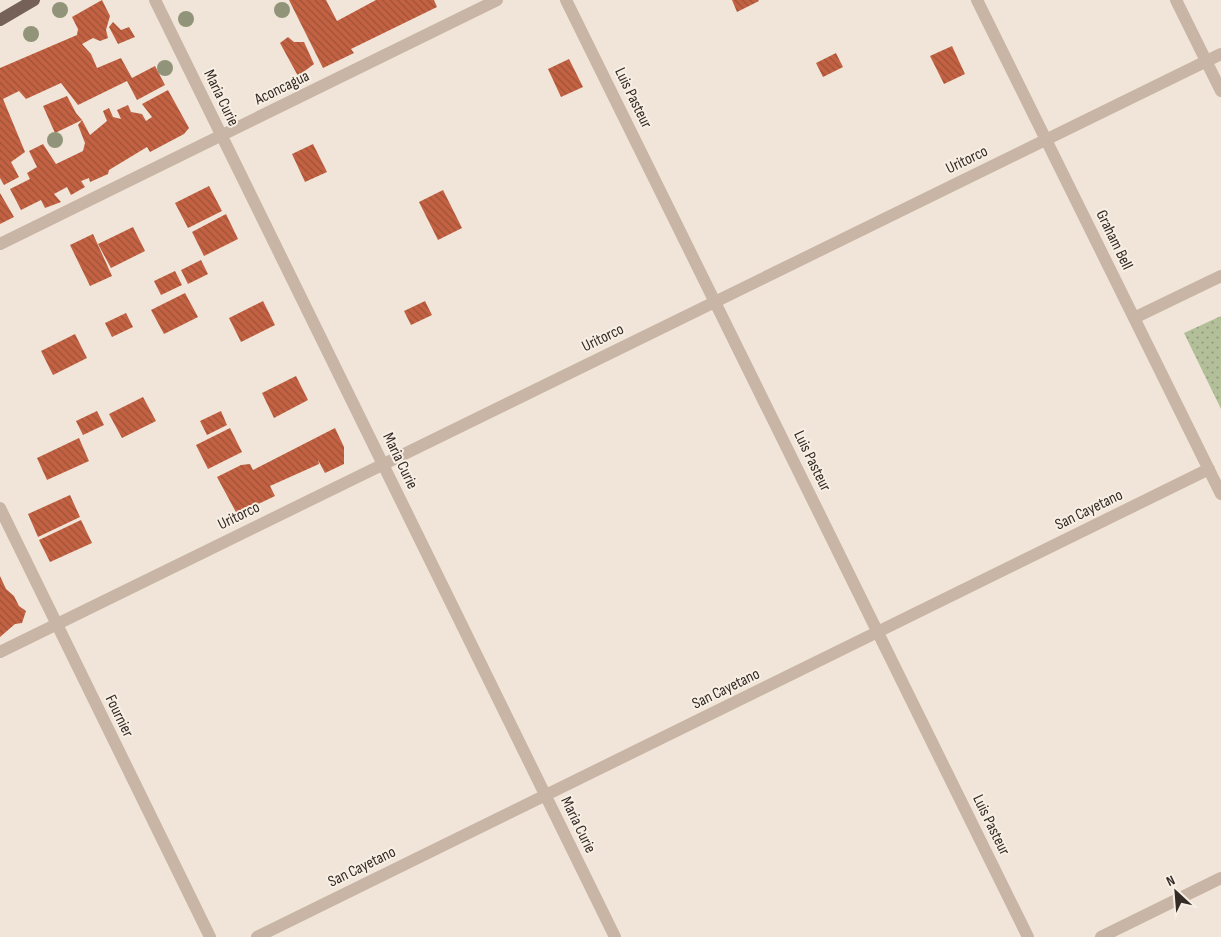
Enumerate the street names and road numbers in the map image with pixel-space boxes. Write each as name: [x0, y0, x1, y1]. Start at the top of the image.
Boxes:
street label: Luis Pasteur: [610, 65, 656, 132]
street label: Maria Curie: [199, 67, 243, 129]
street label: Aconcagua: [251, 67, 312, 110]
street label: Uritorco: [943, 142, 991, 178]
street label: Graham Bell: [1091, 207, 1137, 273]
street label: Uritorco: [579, 320, 627, 356]
street label: Luis Pasteur: [789, 428, 835, 495]
street label: Maria Curie: [378, 430, 422, 492]
street label: San Cayetano: [1052, 485, 1126, 535]
street label: Uritorco: [215, 498, 263, 534]
street label: San Cayetano: [689, 664, 763, 714]
street label: Fournier: [101, 692, 137, 741]
street label: Luis Pasteur: [968, 792, 1014, 859]
street label: Maria Curie: [556, 794, 600, 856]
street label: San Cayetano: [325, 842, 399, 892]

